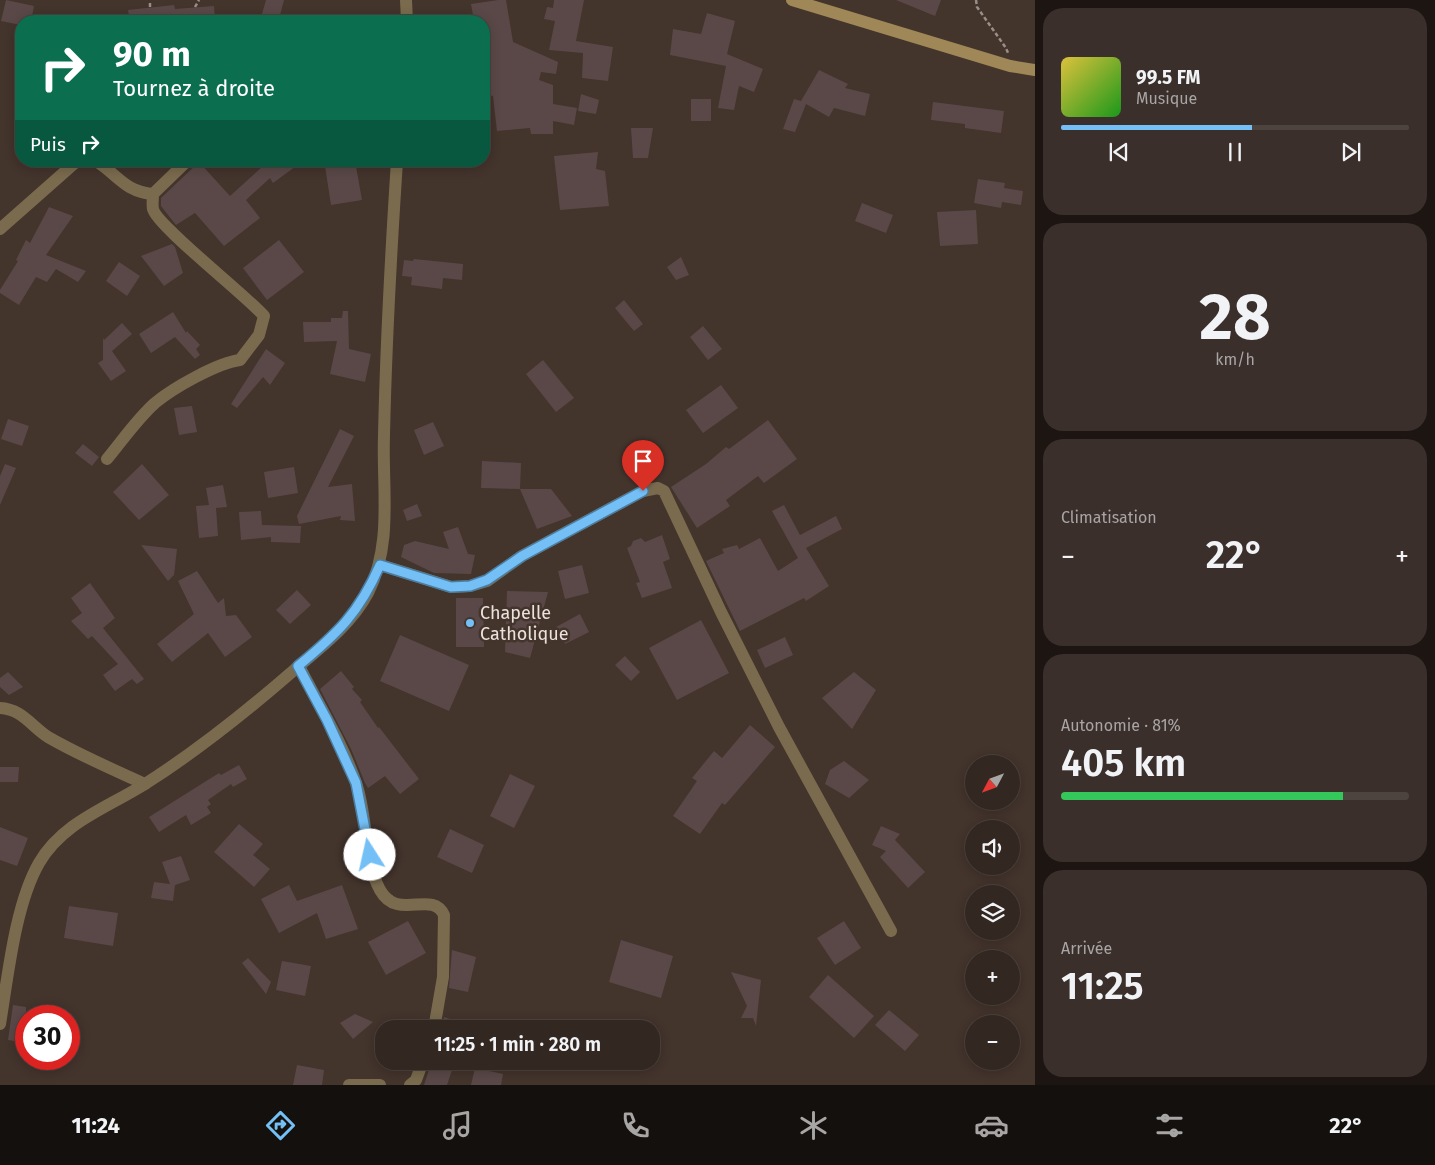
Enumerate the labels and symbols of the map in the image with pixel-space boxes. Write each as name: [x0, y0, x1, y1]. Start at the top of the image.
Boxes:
pin: [622, 440, 664, 491]
place label: Chapelle Catholique: [480, 602, 569, 645]
marker: Chapelle Catholique: [464, 617, 476, 629]
north arrow: [965, 755, 1020, 810]
position arrow: [343, 828, 395, 880]
speed limit sign: 30: [15, 1005, 80, 1070]

